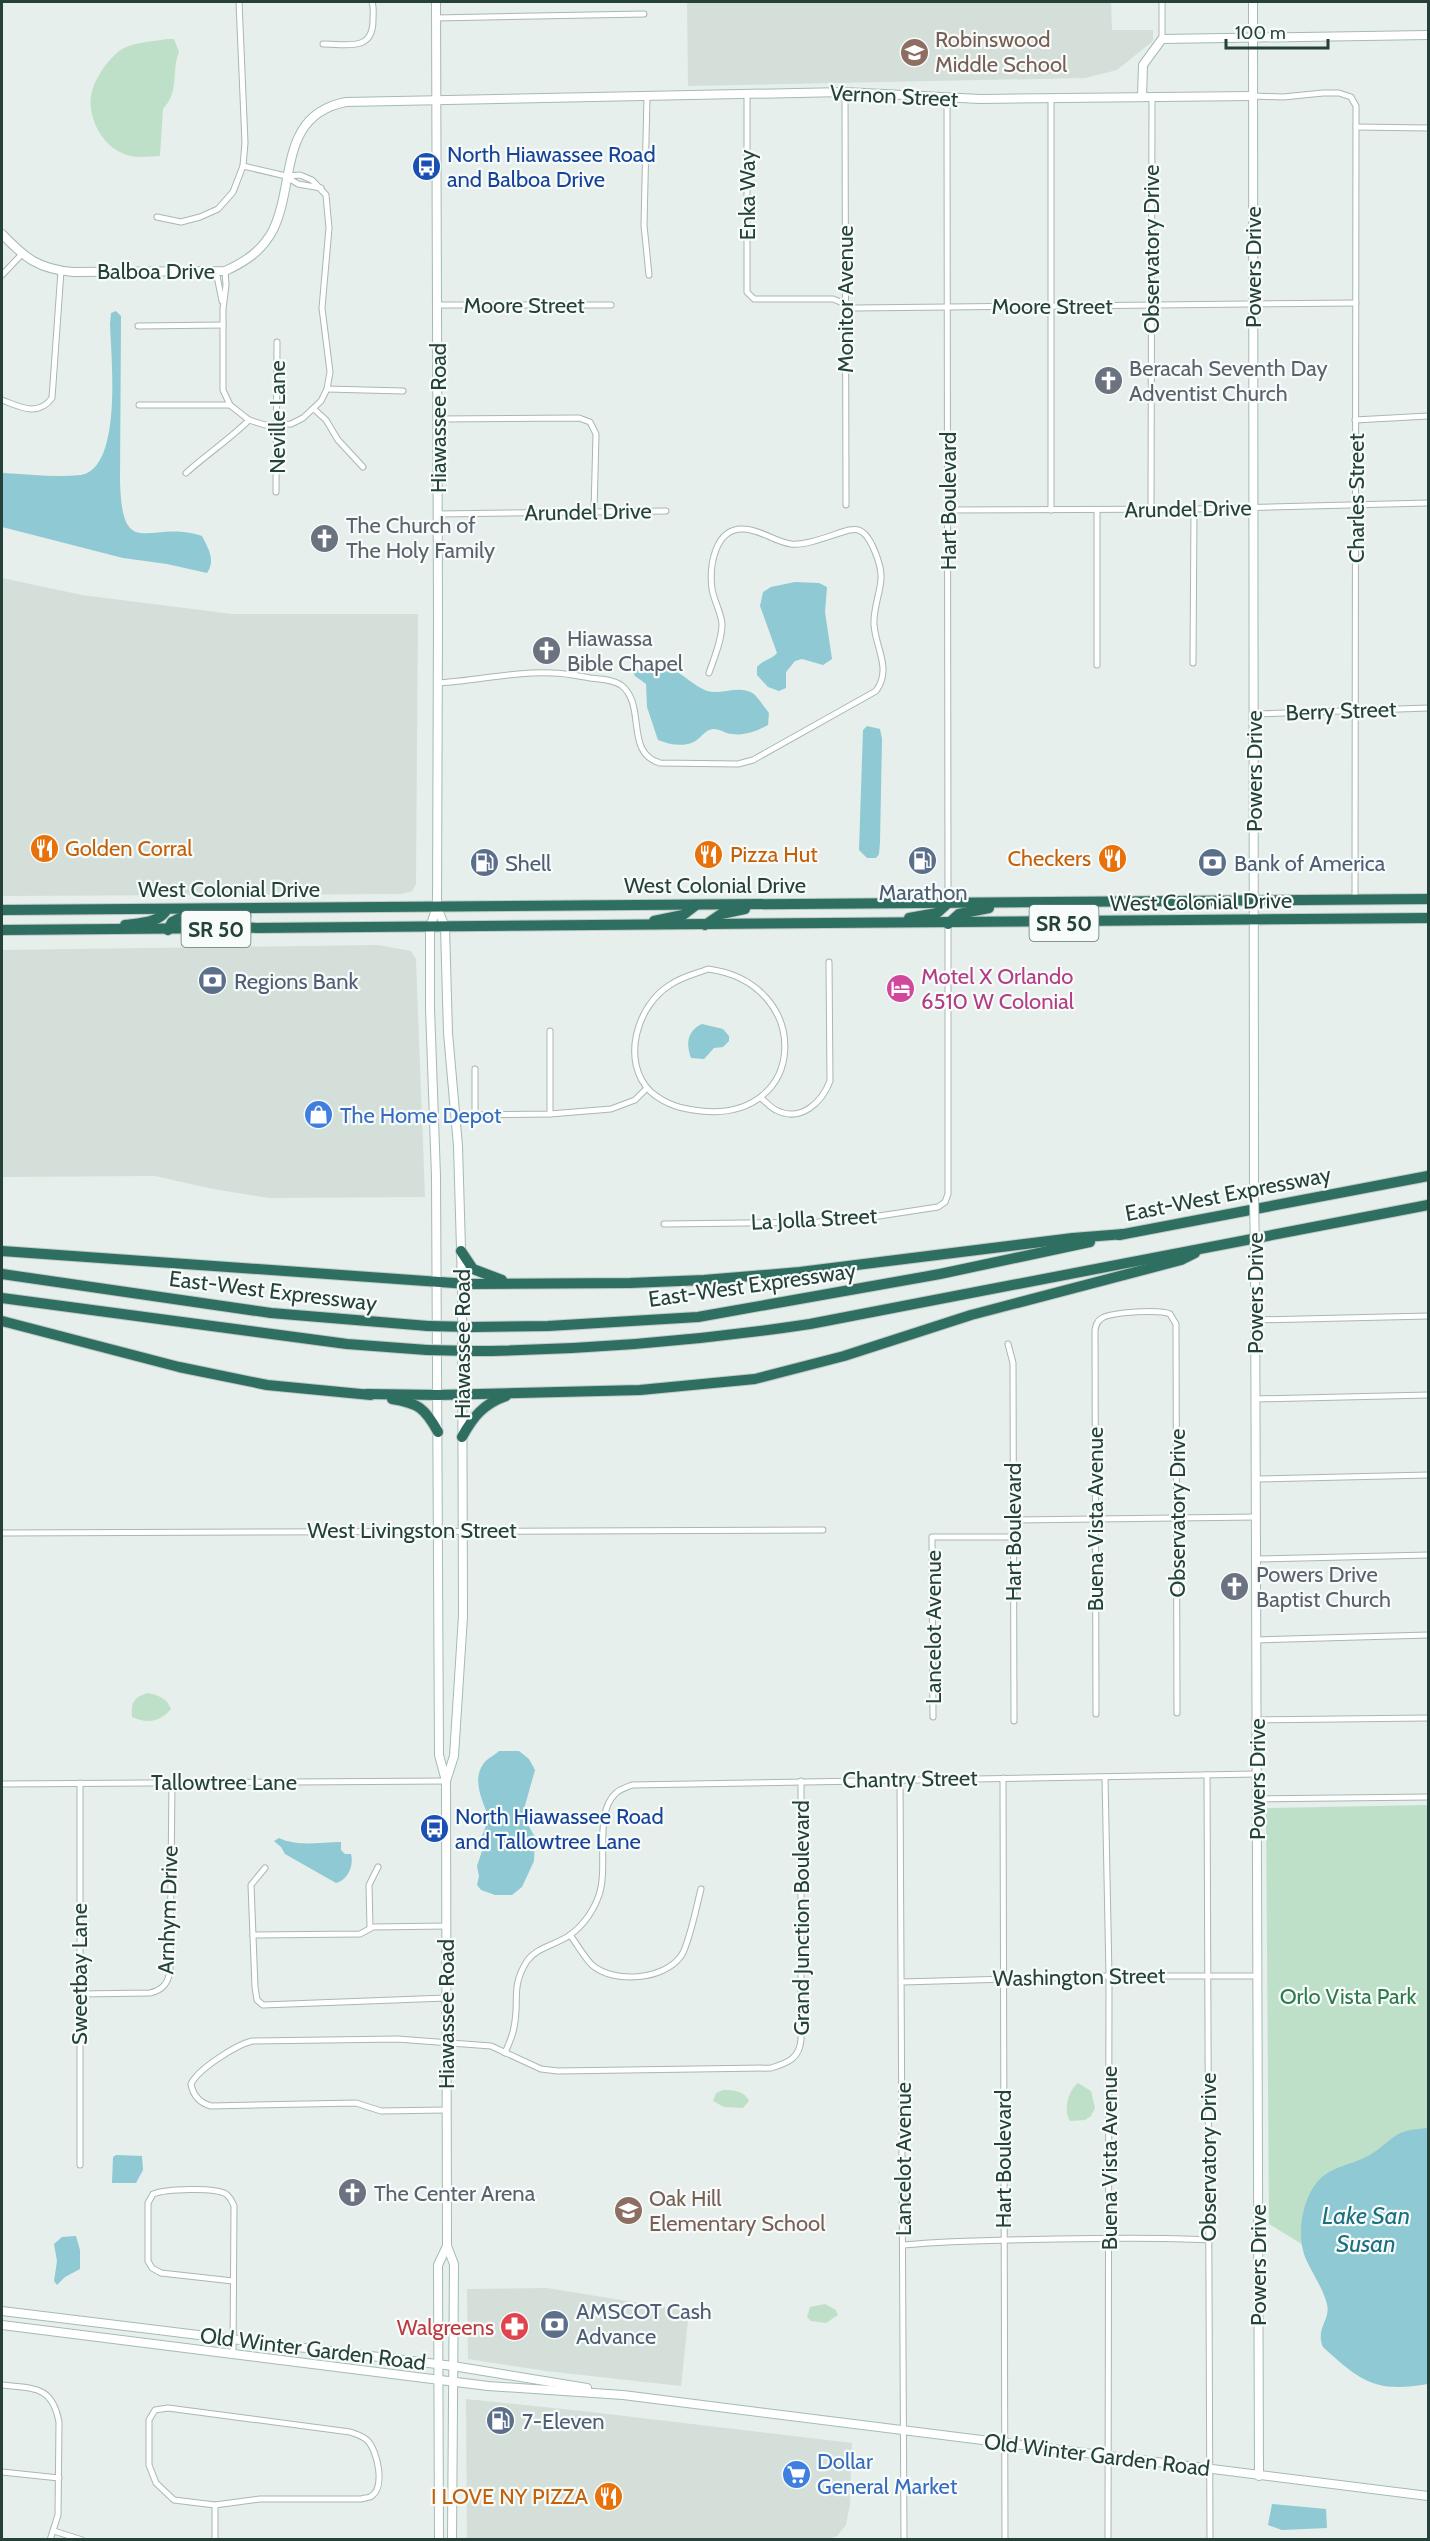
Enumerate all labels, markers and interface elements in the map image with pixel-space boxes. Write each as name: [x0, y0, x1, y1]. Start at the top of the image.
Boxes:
scale bar: [1226, 12, 1328, 50]
text: 100 m: [1235, 22, 1286, 44]
place label: Robinswood Middle School: [935, 26, 1068, 78]
school or university icon: Robinswood Middle School: [898, 36, 930, 68]
street label: Vernon Street: [829, 79, 959, 113]
place label: North Hiawassee Road and Balboa Drive: [447, 141, 656, 193]
street label: Enka Way: [734, 150, 761, 240]
bus stop icon: North Hiawassee Road and Balboa Drive: [410, 151, 442, 183]
street label: Observatory Drive: [1138, 164, 1165, 334]
street label: Powers Drive: [1240, 206, 1267, 328]
street label: Monitor Avenue: [832, 225, 859, 373]
street label: Balboa Drive: [97, 258, 215, 285]
street label: Moore Street: [463, 292, 585, 319]
street label: Moore Street: [991, 293, 1113, 320]
street label: Hiawassee Road: [425, 343, 452, 493]
place label: Beracah Seventh Day Adventist Church: [1129, 355, 1328, 407]
street label: Neville Lane: [264, 360, 291, 474]
church icon: Beracah Seventh Day Adventist Church: [1092, 365, 1124, 397]
street label: Hart Boulevard: [935, 432, 962, 570]
street label: Charles Street: [1343, 432, 1370, 563]
street label: Arundel Drive: [1124, 494, 1252, 524]
street label: Arundel Drive: [524, 497, 652, 527]
place label: The Church of The Holy Family: [346, 512, 495, 564]
church icon: The Church of The Holy Family: [309, 522, 341, 554]
place label: Hiawassa Bible Chapel: [567, 625, 684, 677]
church icon: Hiawassa Bible Chapel: [530, 635, 562, 667]
street label: Berry Street: [1285, 696, 1397, 726]
street label: Powers Drive: [1241, 710, 1268, 832]
restaurant icon: Golden Corral: [28, 832, 60, 864]
place label: Golden Corral: [65, 835, 193, 862]
restaurant icon: Pizza Hut: [693, 838, 725, 870]
place label: Pizza Hut: [730, 841, 818, 868]
restaurant icon: Checkers: [1096, 842, 1128, 874]
fuel station icon: Marathon: [907, 844, 939, 876]
place label: Checkers: [1008, 845, 1091, 872]
fuel station icon: Shell: [468, 847, 500, 879]
bank icon: Bank of America: [1197, 847, 1229, 879]
place label: Shell: [505, 850, 552, 877]
place label: Bank of America: [1234, 850, 1386, 877]
street label: West Colonial Drive: [624, 872, 806, 899]
street label: West Colonial Drive: [138, 876, 320, 903]
place label: Marathon: [878, 879, 968, 906]
street label: West Colonial Drive: [1110, 887, 1292, 917]
road number: SR 50: [1030, 905, 1098, 941]
road number: SR 50: [182, 911, 250, 947]
place label: Motel X Orlando 6510 W Colonial: [921, 963, 1075, 1015]
bank icon: Regions Bank: [197, 965, 229, 997]
place label: Regions Bank: [234, 968, 359, 995]
hotel icon: Motel X Orlando 6510 W Colonial: [884, 973, 916, 1005]
shop icon: The Home Depot: [303, 1099, 335, 1131]
place label: The Home Depot: [340, 1102, 502, 1129]
street label: East-West Expressway: [1123, 1161, 1333, 1227]
street label: La Jolla Street: [750, 1202, 878, 1236]
street label: Powers Drive: [1242, 1232, 1269, 1354]
street label: East-West Expressway: [647, 1257, 857, 1313]
street label: East-West Expressway: [168, 1265, 378, 1317]
street label: Hiawassee Road: [449, 1269, 476, 1419]
street label: Buena Vista Avenue: [1082, 1427, 1109, 1611]
street label: Observatory Drive: [1164, 1428, 1191, 1598]
street label: Hart Boulevard: [1000, 1463, 1027, 1601]
street label: West Livingston Street: [307, 1517, 517, 1544]
street label: Lancelot Avenue: [920, 1550, 947, 1704]
place label: Powers Drive Baptist Church: [1256, 1561, 1391, 1613]
church icon: Powers Drive Baptist Church: [1219, 1571, 1251, 1603]
street label: Powers Drive: [1244, 1718, 1271, 1840]
street label: Chantry Street: [842, 1764, 978, 1794]
street label: Tallowtree Lane: [151, 1769, 297, 1796]
street label: Grand Junction Boulevard: [788, 1800, 815, 2036]
place label: North Hiawassee Road and Tallowtree Lane: [455, 1803, 664, 1855]
bus stop icon: North Hiawassee Road and Tallowtree Lane: [418, 1813, 450, 1845]
street label: Arnhym Drive: [152, 1845, 184, 1975]
street label: Sweetbay Lane: [66, 1903, 93, 2045]
street label: Hiawassee Road: [433, 1939, 460, 2089]
street label: Washington Street: [992, 1962, 1166, 1992]
park label: Orlo Vista Park: [1280, 1983, 1416, 2010]
street label: Buena Vista Avenue: [1096, 2066, 1123, 2250]
street label: Observatory Drive: [1195, 2072, 1222, 2242]
street label: Lancelot Avenue: [890, 2082, 917, 2236]
street label: Hart Boulevard: [990, 2090, 1017, 2228]
church icon: The Center Arena: [337, 2177, 369, 2209]
place label: The Center Arena: [374, 2180, 536, 2207]
place label: Oak Hill Elementary School: [649, 2185, 826, 2237]
school or university icon: Oak Hill Elementary School: [612, 2195, 644, 2227]
water label: Lake San Susan: [1322, 2201, 1410, 2258]
street label: Powers Drive: [1245, 2204, 1272, 2326]
place label: AMSCOT Cash Advance: [576, 2298, 712, 2350]
bank icon: AMSCOT Cash Advance: [539, 2308, 571, 2340]
pharmacy icon: Walgreens: [499, 2311, 531, 2343]
place label: Walgreens: [397, 2314, 494, 2341]
street label: Old Winter Garden Road: [198, 2322, 428, 2376]
fuel station icon: 7-Eleven: [485, 2405, 517, 2437]
place label: 7-Eleven: [522, 2408, 605, 2435]
street label: Old Winter Garden Road: [982, 2428, 1212, 2482]
place label: Dollar General Market: [817, 2448, 958, 2500]
supermarket icon: Dollar General Market: [780, 2458, 812, 2490]
restaurant icon: I LOVE NY PIZZA: [593, 2480, 625, 2512]
place label: I LOVE NY PIZZA: [431, 2483, 588, 2510]

